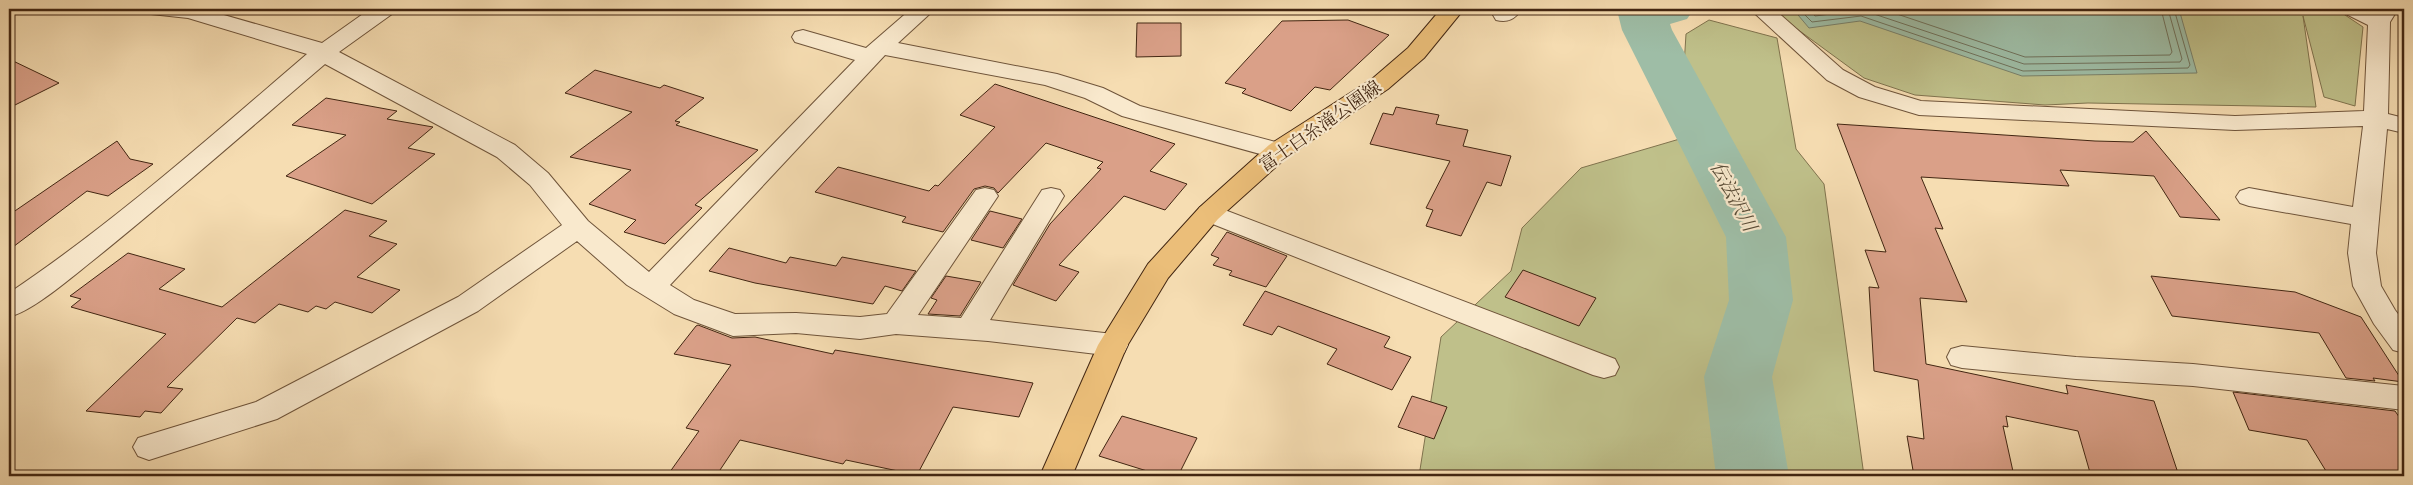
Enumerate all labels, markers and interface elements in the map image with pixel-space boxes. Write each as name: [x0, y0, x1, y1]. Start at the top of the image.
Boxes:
street label: 富士白糸滝公園線: [1255, 76, 1385, 176]
water label: 伝法沢川: [1706, 157, 1762, 237]

